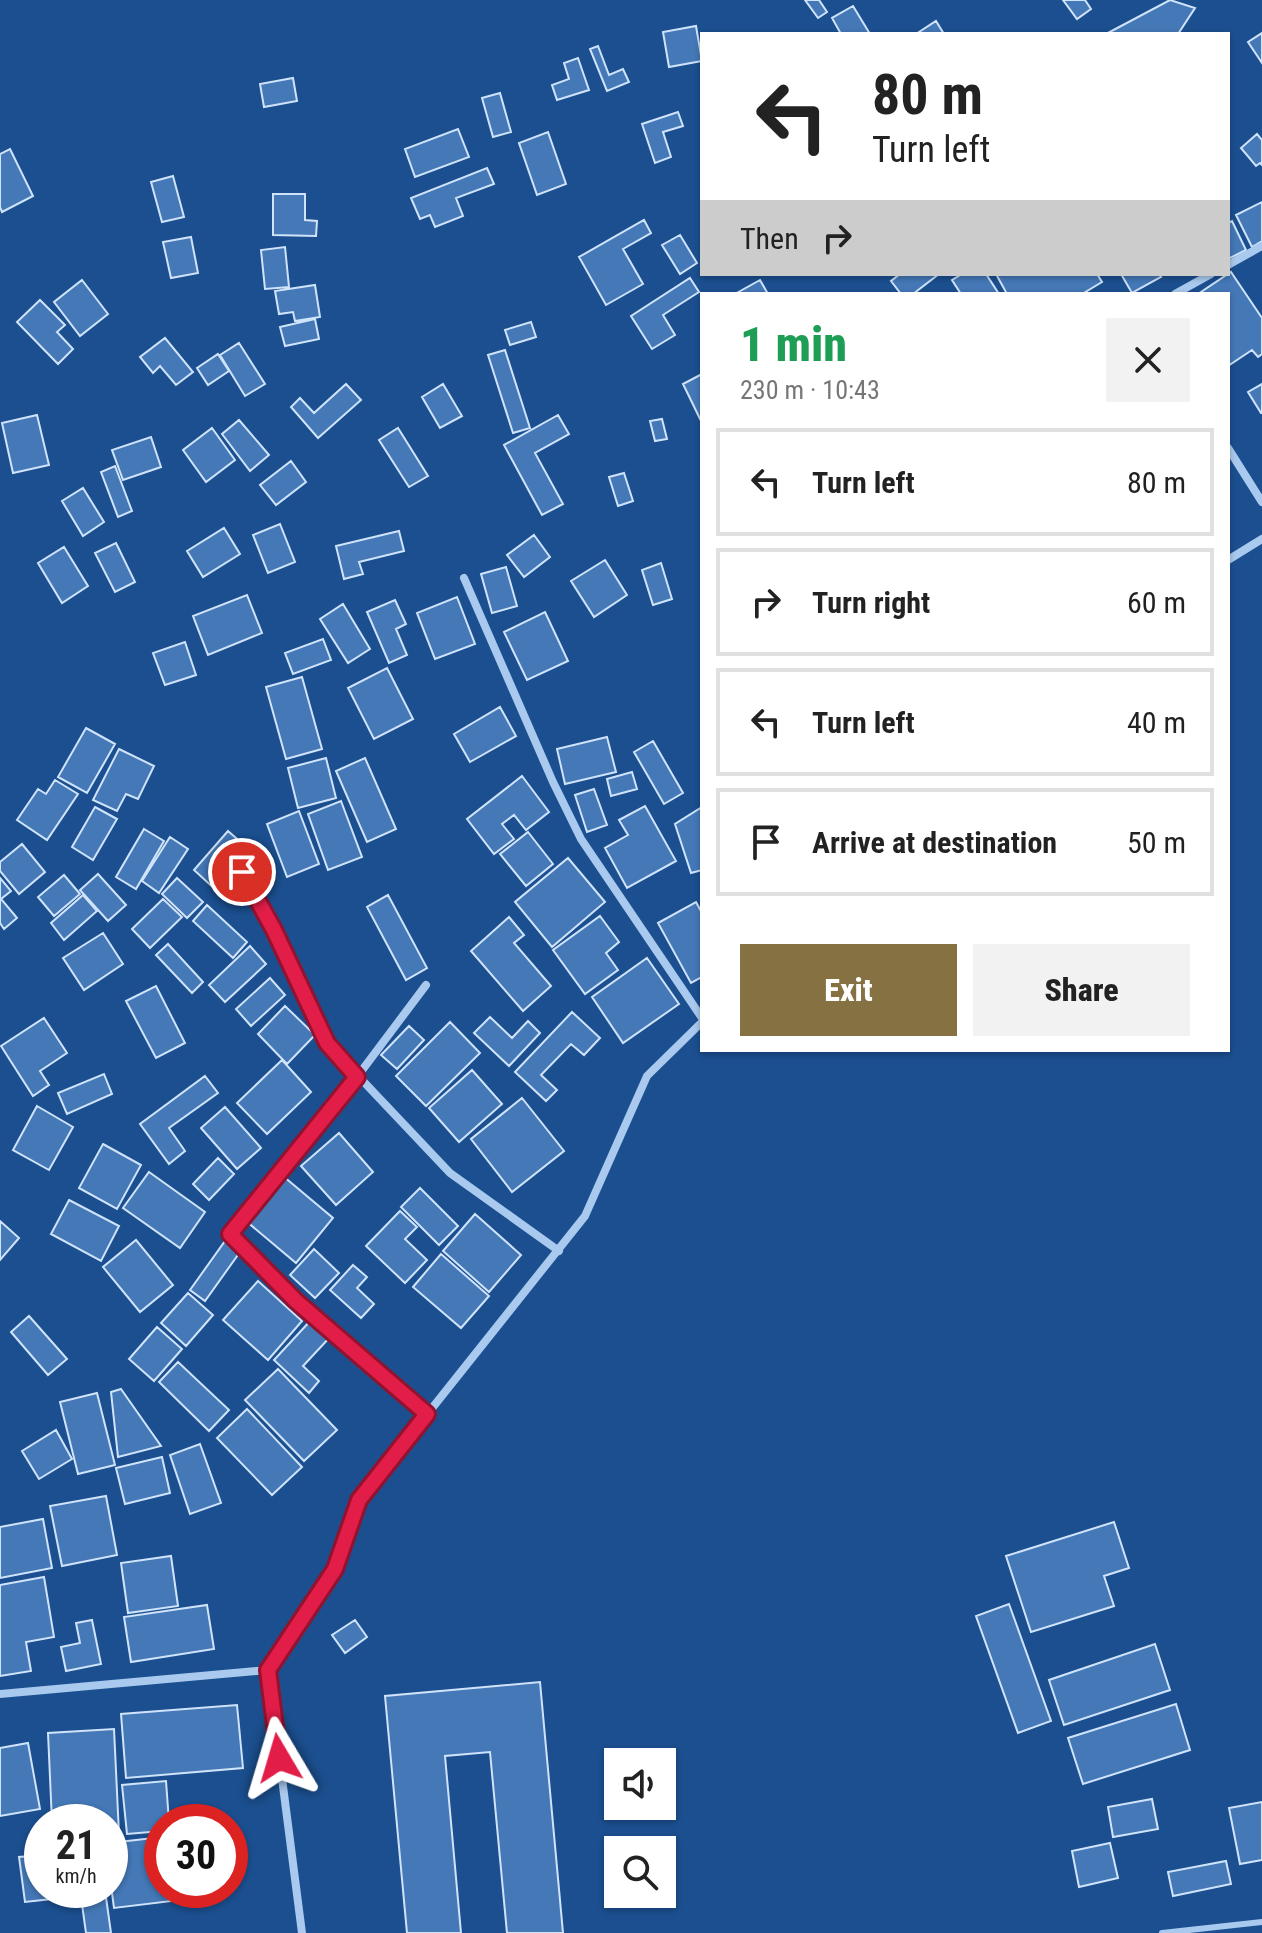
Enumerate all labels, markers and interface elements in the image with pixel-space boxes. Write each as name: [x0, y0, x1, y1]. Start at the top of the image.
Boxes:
text: 80 m: [872, 62, 983, 128]
icon: left: [740, 64, 844, 168]
text: Turn left: [872, 129, 990, 171]
icon: right: [815, 216, 859, 260]
text: Then: [740, 221, 799, 256]
text: 1 min: [740, 316, 847, 373]
button: close: [1106, 318, 1190, 402]
text: 230 m · 10:43: [740, 375, 880, 405]
icon: left: [744, 460, 788, 504]
text: Turn left: [812, 465, 915, 500]
text: 80 m: [1127, 465, 1186, 500]
icon: right: [744, 580, 788, 624]
text: Turn right: [812, 585, 930, 620]
text: 60 m: [1127, 585, 1186, 620]
icon: left: [744, 700, 788, 744]
text: Turn left: [812, 705, 915, 740]
text: 40 m: [1127, 705, 1186, 740]
icon: arrive: [744, 820, 788, 864]
text: Arrive at destination: [812, 825, 1057, 860]
text: 50 m: [1127, 825, 1186, 860]
pin: [208, 838, 276, 906]
icon: arrive: [220, 850, 264, 894]
button: Exit: [740, 944, 957, 1036]
button: Share: [973, 944, 1190, 1036]
position arrow: [237, 1716, 321, 1800]
map controls: [604, 1748, 676, 1908]
button: sound: [604, 1748, 676, 1820]
speed limit sign: 30: [144, 1804, 248, 1908]
text: 21: [56, 1822, 96, 1869]
button: search: [604, 1836, 676, 1908]
text: km/h: [55, 1864, 97, 1888]

